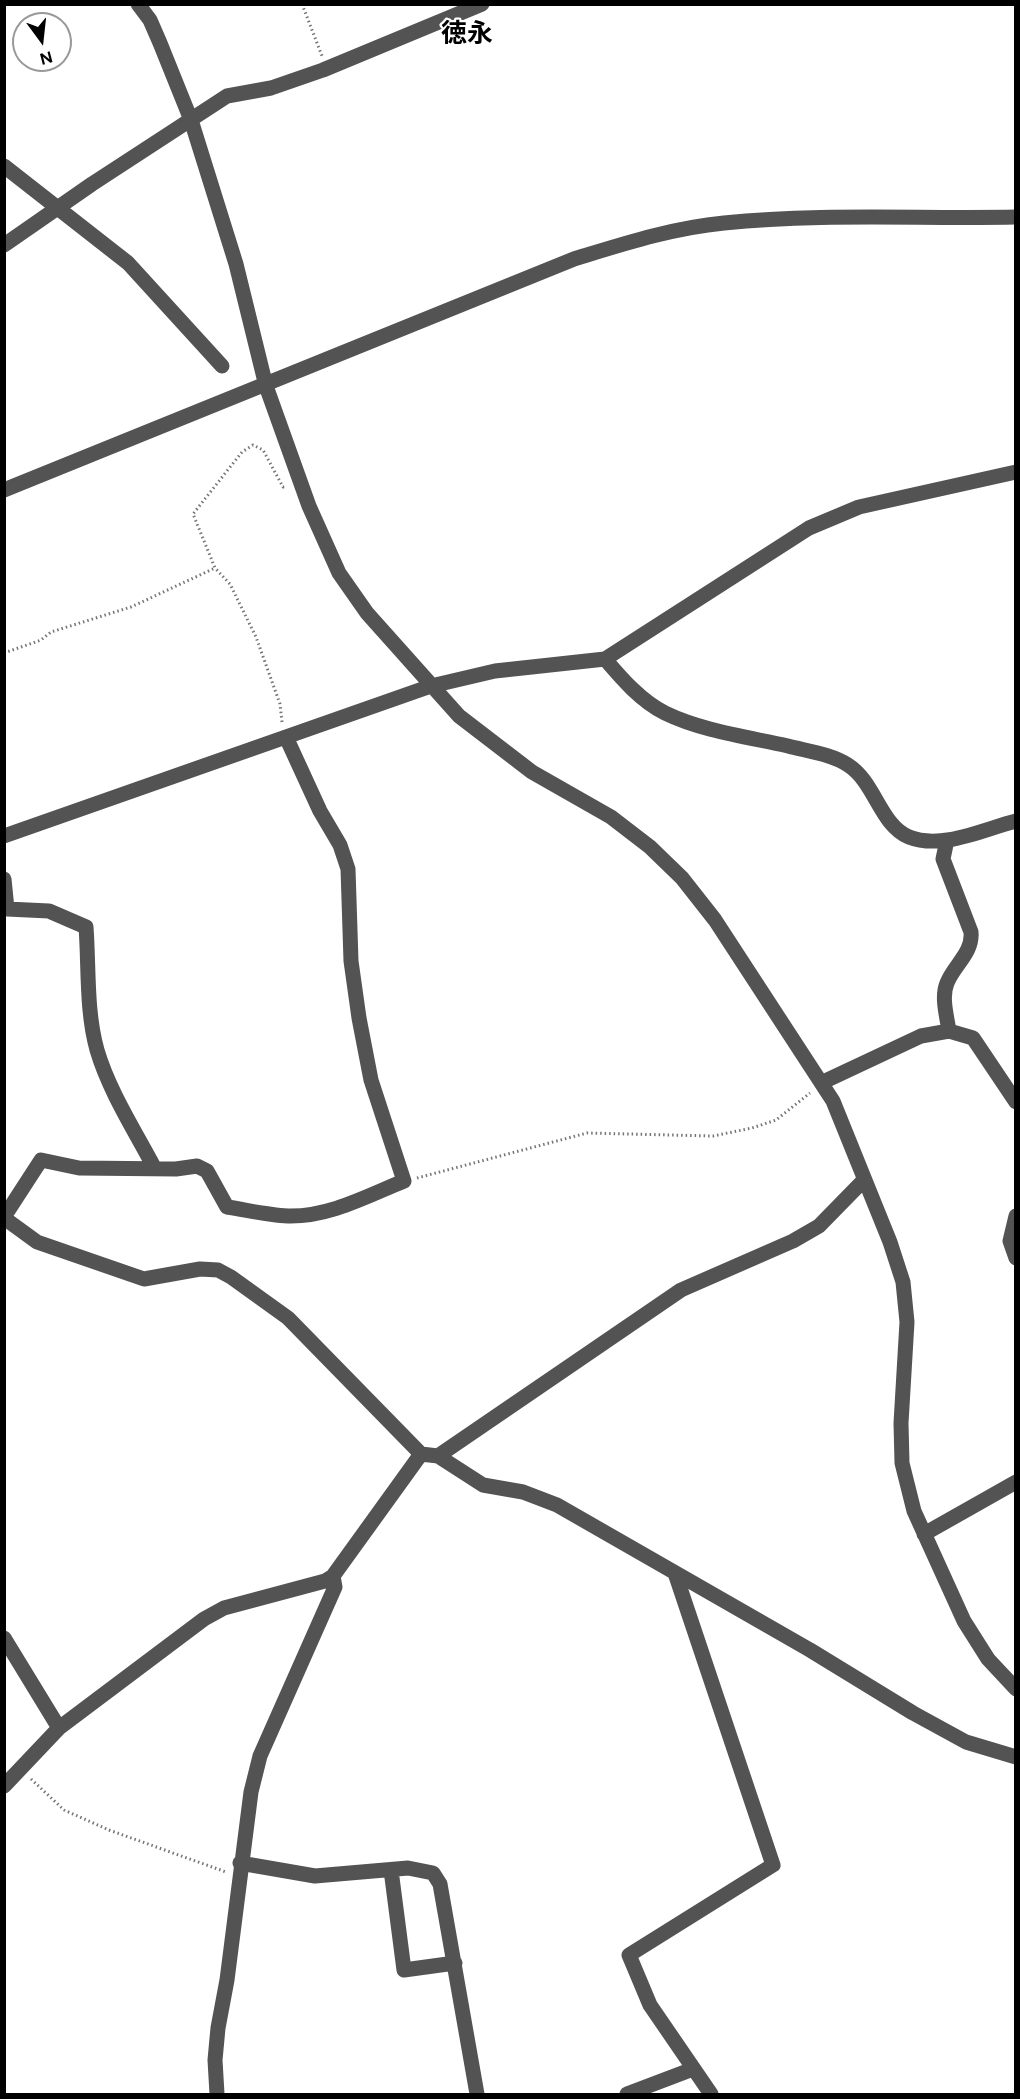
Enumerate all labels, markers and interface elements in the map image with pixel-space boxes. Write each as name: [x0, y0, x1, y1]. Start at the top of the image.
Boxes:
north arrow: [12, 12, 72, 72]
district label: 徳永: [441, 18, 493, 50]
text: N: [38, 47, 55, 69]

